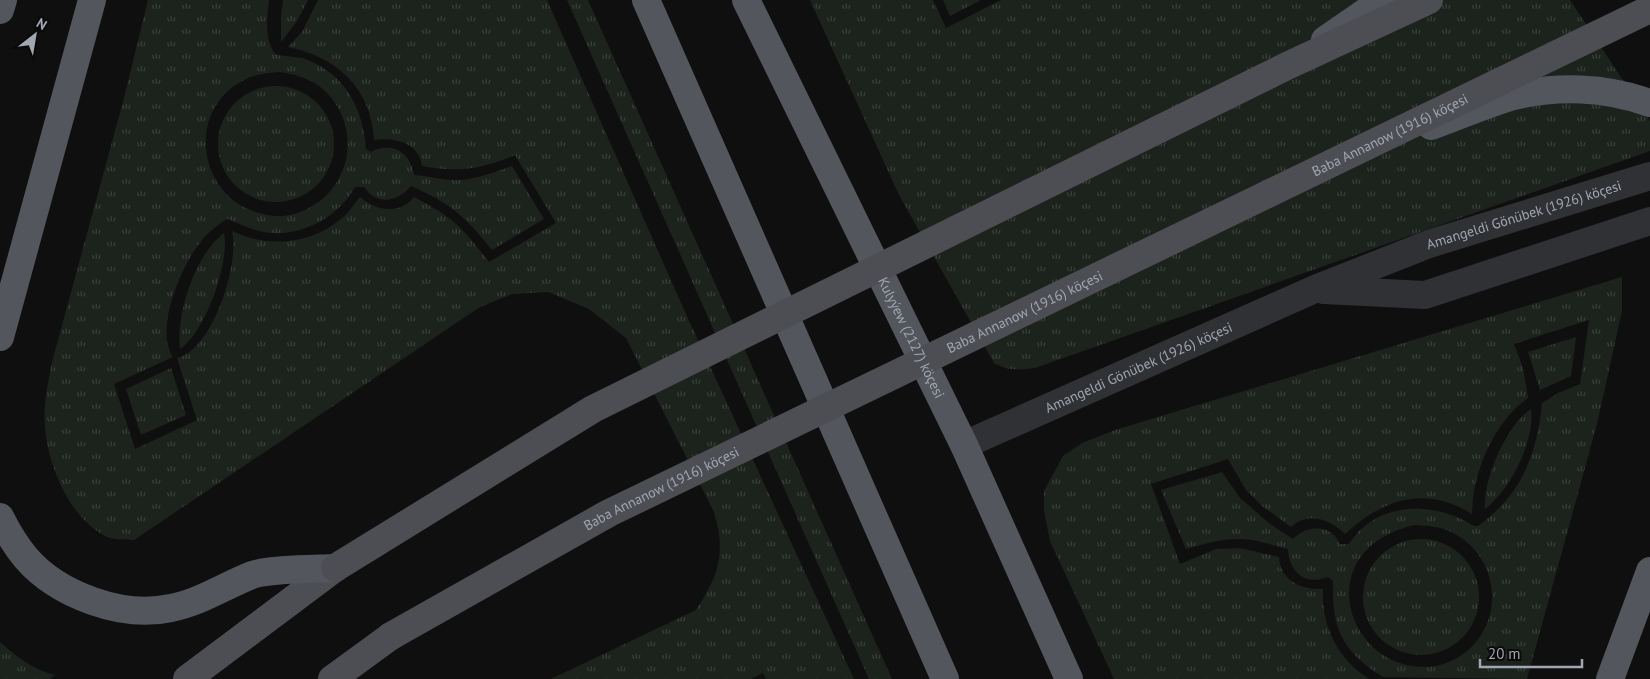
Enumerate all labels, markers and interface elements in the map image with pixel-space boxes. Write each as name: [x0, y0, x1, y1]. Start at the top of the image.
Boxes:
north arrow: [10, 10, 60, 60]
text: N: [33, 14, 50, 34]
street label: Baba Annanow (1916) köçesi: [1309, 89, 1471, 180]
street label: Amangeldi Gönübek (1926) köçesi: [1424, 176, 1624, 253]
street label: Baba Annanow (1916) köçesi: [944, 266, 1106, 357]
street label: Kulyýew (2127) köçesi: [874, 274, 949, 401]
street label: Amangeldi Gönübek (1926) köçesi: [1042, 318, 1235, 417]
street label: Baba Annanow (1916) köçesi: [580, 442, 742, 535]
scale bar: [1480, 636, 1582, 668]
text: 20 m: [1488, 644, 1521, 663]

